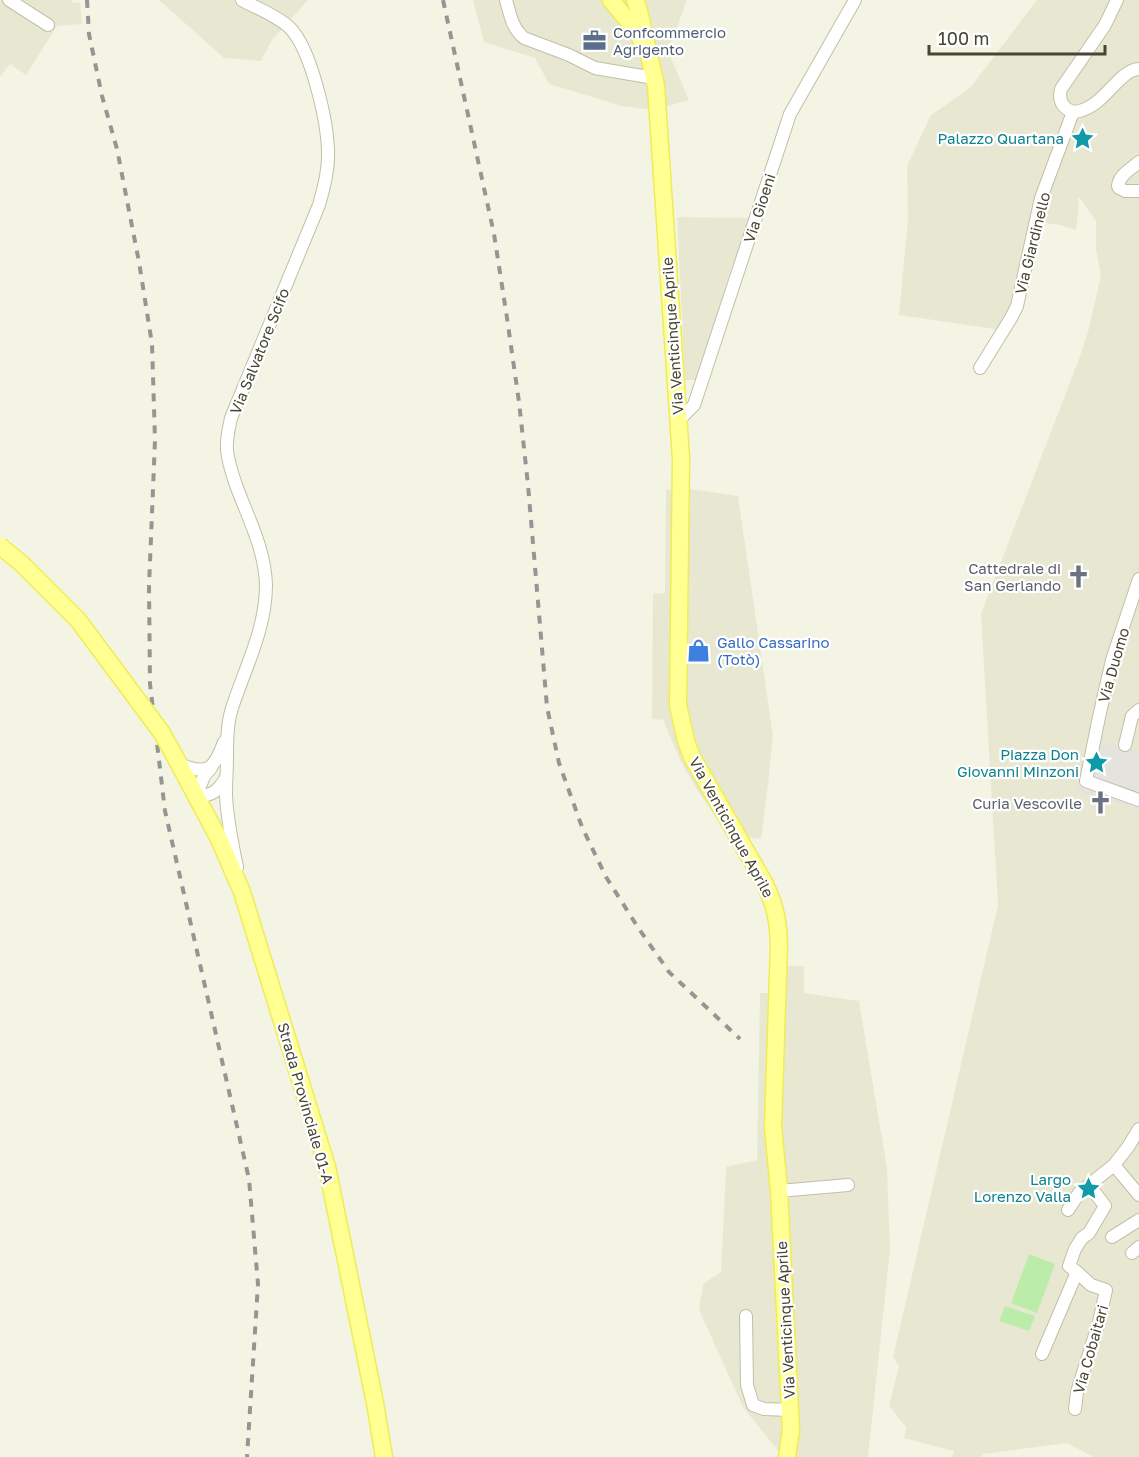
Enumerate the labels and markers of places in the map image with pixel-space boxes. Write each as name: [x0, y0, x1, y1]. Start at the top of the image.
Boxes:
place label: Confcommercio Agrigento: [613, 23, 726, 58]
office icon: Confcommercio Agrigento: [582, 28, 608, 54]
place icon: Palazzo Quartana: [1069, 125, 1095, 151]
place label: Palazzo Quartana: [937, 129, 1064, 147]
place label: Cattedrale di San Gerlando: [964, 559, 1061, 594]
church icon: Cattedrale di San Gerlando: [1066, 564, 1092, 590]
place label: Gallo Cassarino (Totò): [717, 633, 829, 668]
shop icon: Gallo Cassarino (Totò): [686, 638, 712, 664]
place label: Piazza Don Giovanni Minzoni: [957, 745, 1079, 780]
place icon: Piazza Don Giovanni Minzoni: [1084, 750, 1110, 776]
church icon: Curia Vescovile: [1087, 790, 1113, 816]
place label: Curia Vescovile: [972, 794, 1082, 812]
place label: Largo Lorenzo Valla: [974, 1170, 1071, 1205]
place icon: Largo Lorenzo Valla: [1076, 1175, 1102, 1201]

